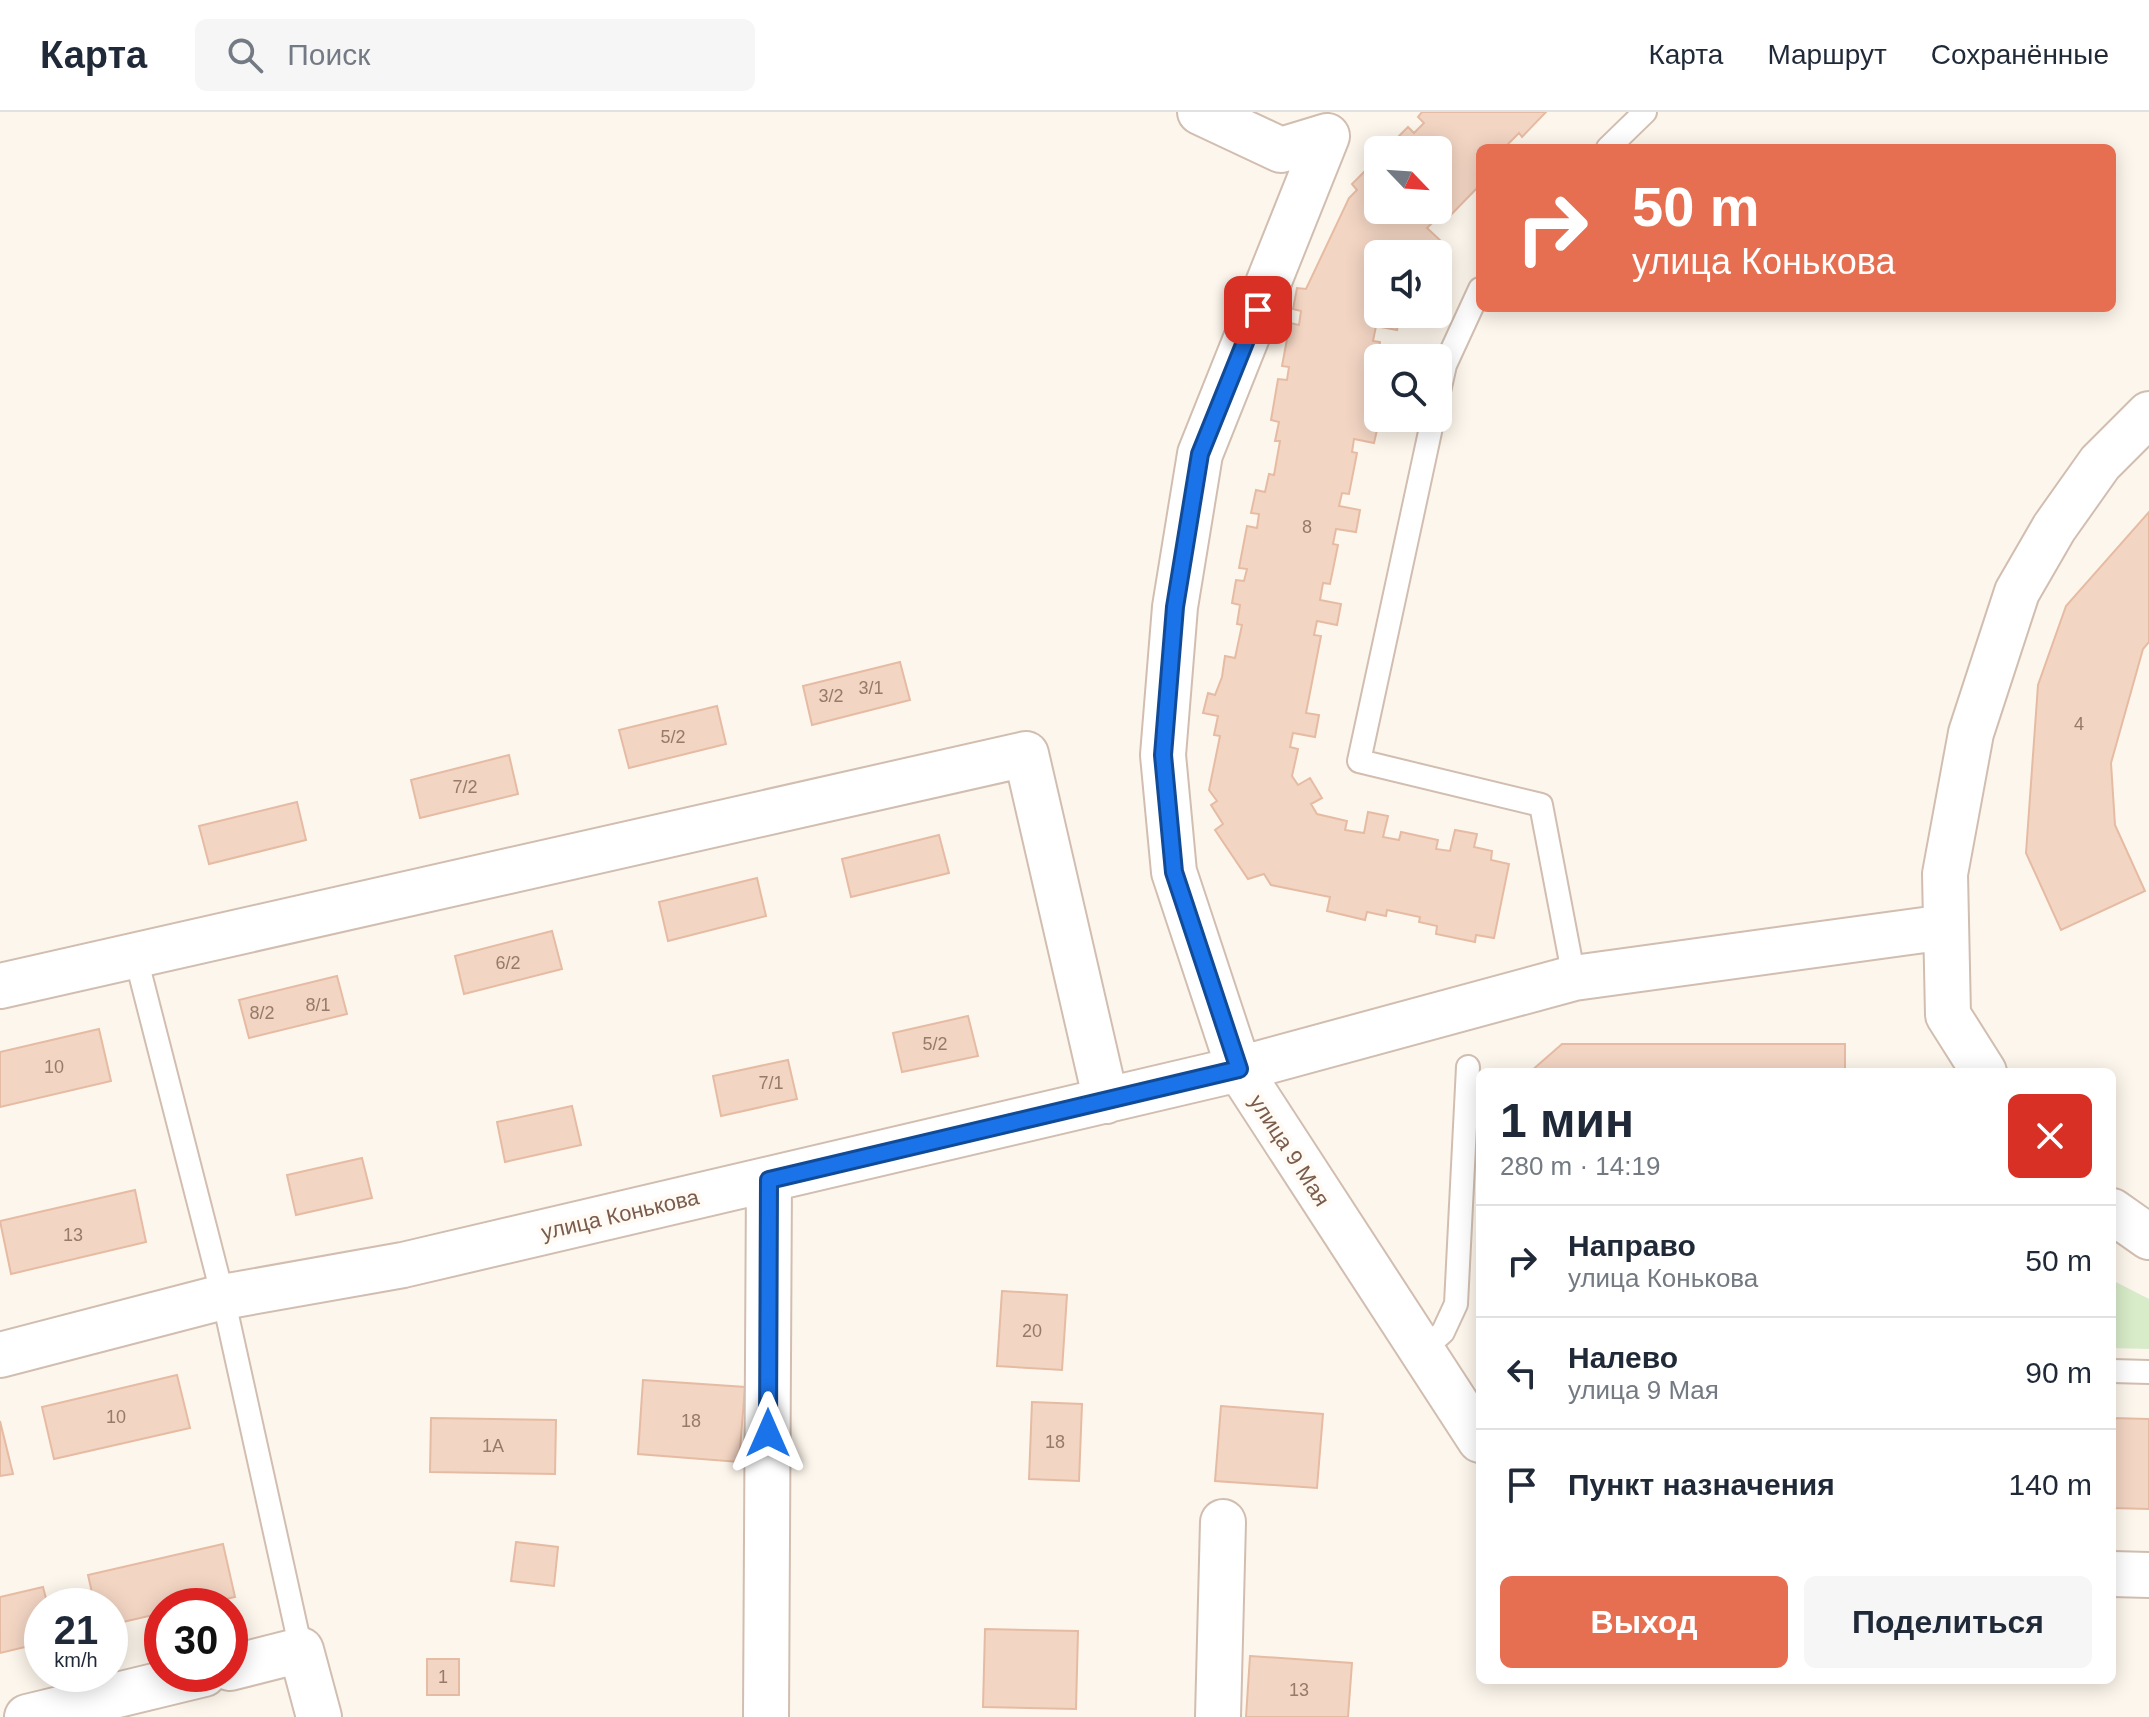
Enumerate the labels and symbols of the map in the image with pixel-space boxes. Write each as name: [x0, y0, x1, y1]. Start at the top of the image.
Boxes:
north arrow: [1364, 136, 1452, 224]
pin: [1224, 276, 1292, 344]
house number: 8: [1302, 517, 1312, 537]
house number: 3/1: [858, 678, 884, 698]
house number: 3/2: [818, 686, 844, 706]
house number: 4: [2074, 714, 2084, 734]
house number: 5/2: [660, 727, 686, 747]
house number: 7/2: [452, 777, 478, 797]
house number: 6/2: [495, 953, 521, 973]
house number: 8/1: [305, 995, 331, 1015]
house number: 8/2: [249, 1003, 275, 1023]
house number: 5/2: [922, 1034, 948, 1054]
house number: 10: [44, 1057, 64, 1077]
house number: 7/1: [758, 1073, 784, 1093]
street label: улица 9 Мая: [1244, 1090, 1335, 1211]
street label: улица Конькова: [539, 1184, 702, 1245]
house number: 13: [63, 1225, 83, 1245]
house number: 20: [1022, 1321, 1042, 1341]
position arrow: [726, 1391, 810, 1475]
house number: 10: [106, 1407, 126, 1427]
house number: 18: [681, 1411, 701, 1431]
house number: 18: [1045, 1432, 1065, 1452]
house number: 1А: [482, 1436, 504, 1456]
speed limit sign: 30: [144, 1588, 248, 1692]
house number: 1: [438, 1667, 448, 1687]
house number: 13: [1289, 1680, 1309, 1700]

